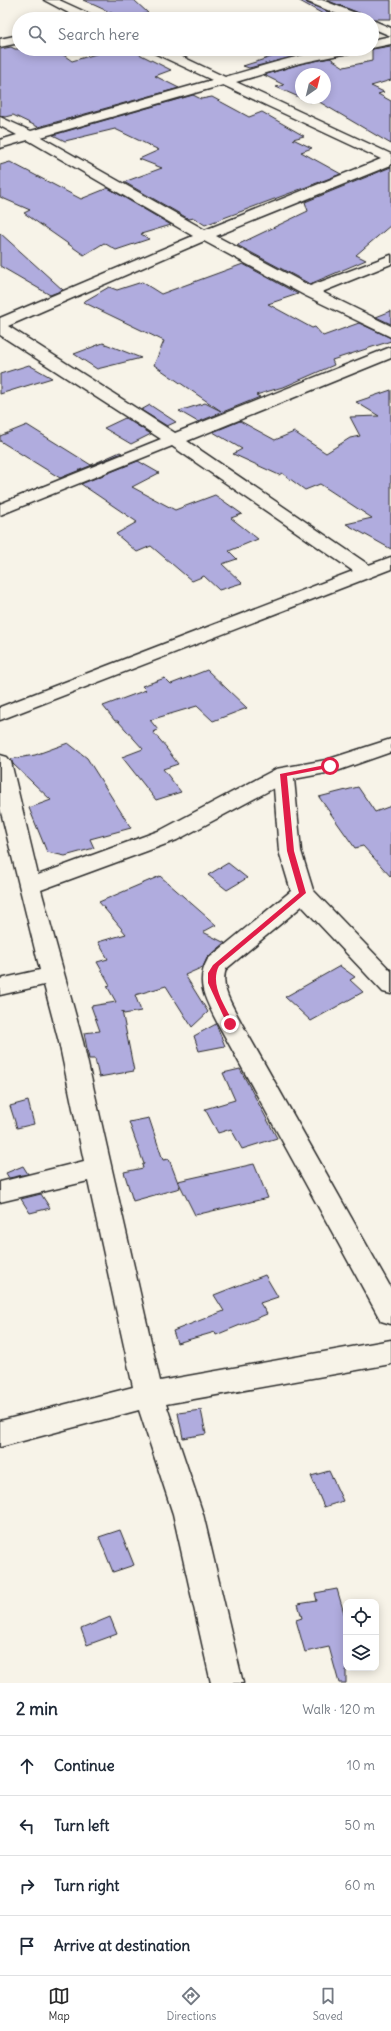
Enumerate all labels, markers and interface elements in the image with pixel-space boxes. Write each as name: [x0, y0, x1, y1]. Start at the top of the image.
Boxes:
search box: [12, 12, 379, 56]
icon: search: [26, 23, 48, 45]
text: Search here: [58, 25, 139, 44]
north arrow: [295, 68, 331, 104]
route start: [321, 757, 339, 775]
route end: [221, 1015, 239, 1033]
map controls: [343, 1599, 379, 1671]
button: locate: [343, 1599, 379, 1635]
button: layers: [343, 1635, 379, 1671]
text: 2 min: [16, 1698, 58, 1720]
text: Walk · 120 m: [302, 1701, 375, 1718]
icon: ahead: [16, 1755, 38, 1777]
text: Continue: [54, 1756, 115, 1775]
text: 10 m: [347, 1757, 375, 1774]
icon: left: [16, 1815, 38, 1837]
text: Turn left: [54, 1816, 109, 1835]
text: 50 m: [344, 1817, 375, 1834]
icon: right: [16, 1875, 38, 1897]
text: Turn right: [54, 1876, 119, 1895]
text: 60 m: [344, 1877, 375, 1894]
icon: arrive: [16, 1935, 38, 1957]
text: Arrive at destination: [54, 1936, 190, 1955]
tab: Map: [48, 1985, 70, 2023]
tab: Directions: [167, 1985, 216, 2023]
tab: Saved: [313, 1985, 343, 2023]

